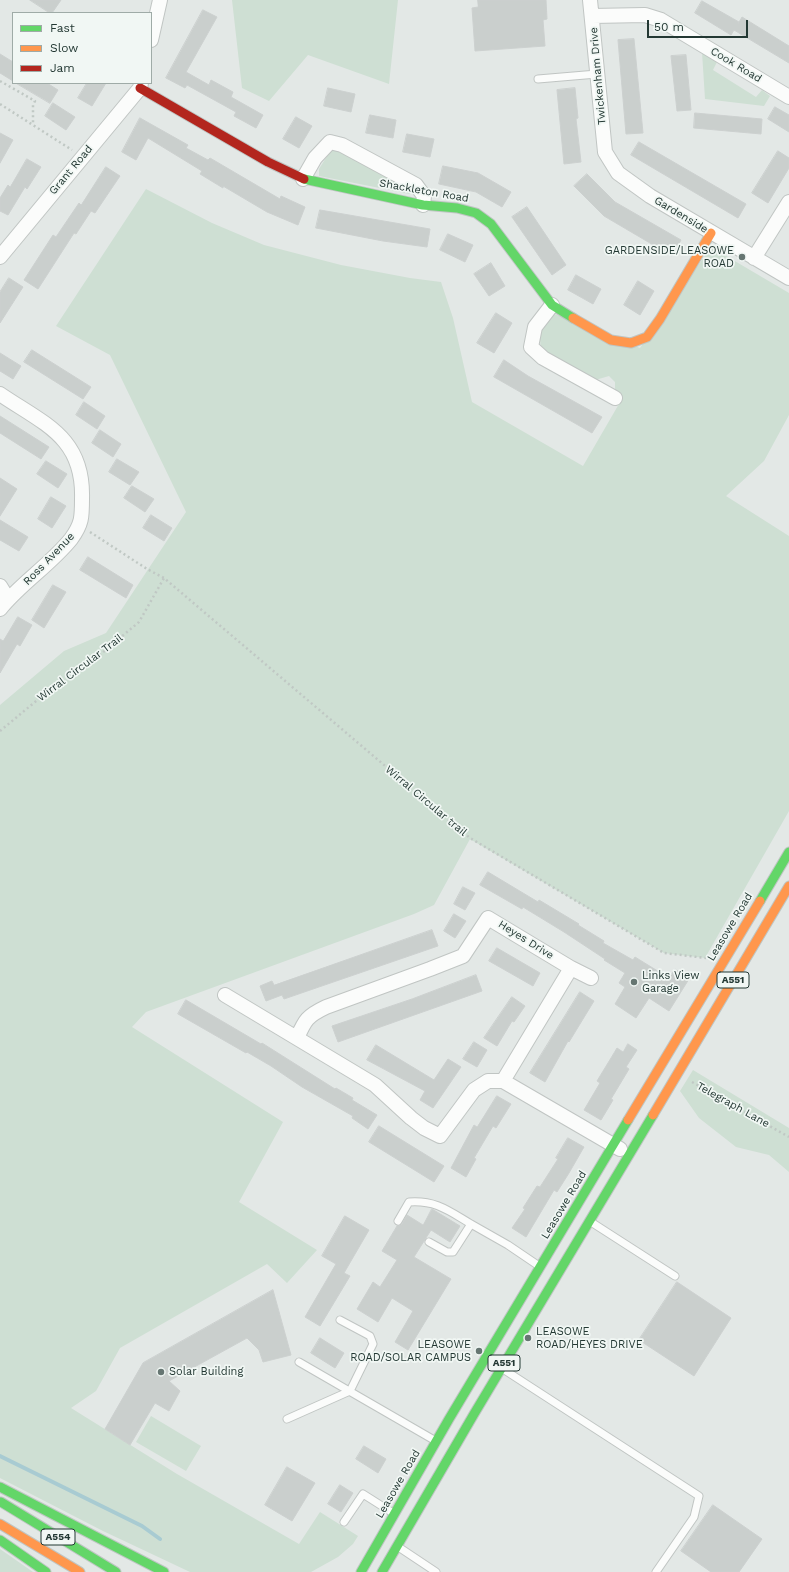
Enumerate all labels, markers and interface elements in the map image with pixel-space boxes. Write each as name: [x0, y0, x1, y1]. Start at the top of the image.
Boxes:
legend: [12, 12, 152, 84]
scale bar: [649, 12, 750, 38]
text: 50 m: [654, 20, 684, 34]
text: Fast: [50, 21, 75, 35]
street label: Twickenham Drive: [587, 27, 609, 125]
text: Slow: [50, 41, 78, 55]
street label: Cook Road: [708, 45, 764, 85]
text: Jam: [50, 61, 75, 75]
street label: Grant Road: [47, 143, 95, 197]
street label: Shackleton Road: [378, 177, 470, 205]
street label: Gardenside: [652, 194, 710, 236]
place label: GARDENSIDE/LEASOWE ROAD: [605, 244, 734, 270]
marker: GARDENSIDE/LEASOWE ROAD: [737, 252, 747, 262]
street label: Ross Avenue: [21, 530, 77, 588]
street label: Wirral Circular Trail: [35, 631, 125, 705]
street label: Wirral Circular trail: [382, 763, 470, 839]
street label: Leasowe Road: [704, 891, 756, 963]
street label: Heyes Drive: [496, 918, 556, 962]
place label: Links View Garage: [642, 969, 699, 995]
road number: A551: [717, 972, 749, 988]
marker: Links View Garage: [629, 977, 639, 987]
street label: Telegraph Lane: [694, 1080, 772, 1130]
street label: Leasowe Road: [538, 1169, 590, 1241]
place label: LEASOWE ROAD/HEYES DRIVE: [536, 1325, 643, 1351]
marker: LEASOWE ROAD/HEYES DRIVE: [523, 1333, 533, 1343]
place label: LEASOWE ROAD/SOLAR CAMPUS: [350, 1338, 471, 1364]
marker: LEASOWE ROAD/SOLAR CAMPUS: [474, 1346, 484, 1356]
road number: A551: [488, 1355, 520, 1371]
place label: Solar Building: [169, 1365, 243, 1379]
marker: Solar Building: [156, 1367, 166, 1377]
street label: Leasowe Road: [373, 1447, 423, 1521]
road number: A554: [41, 1529, 75, 1545]

